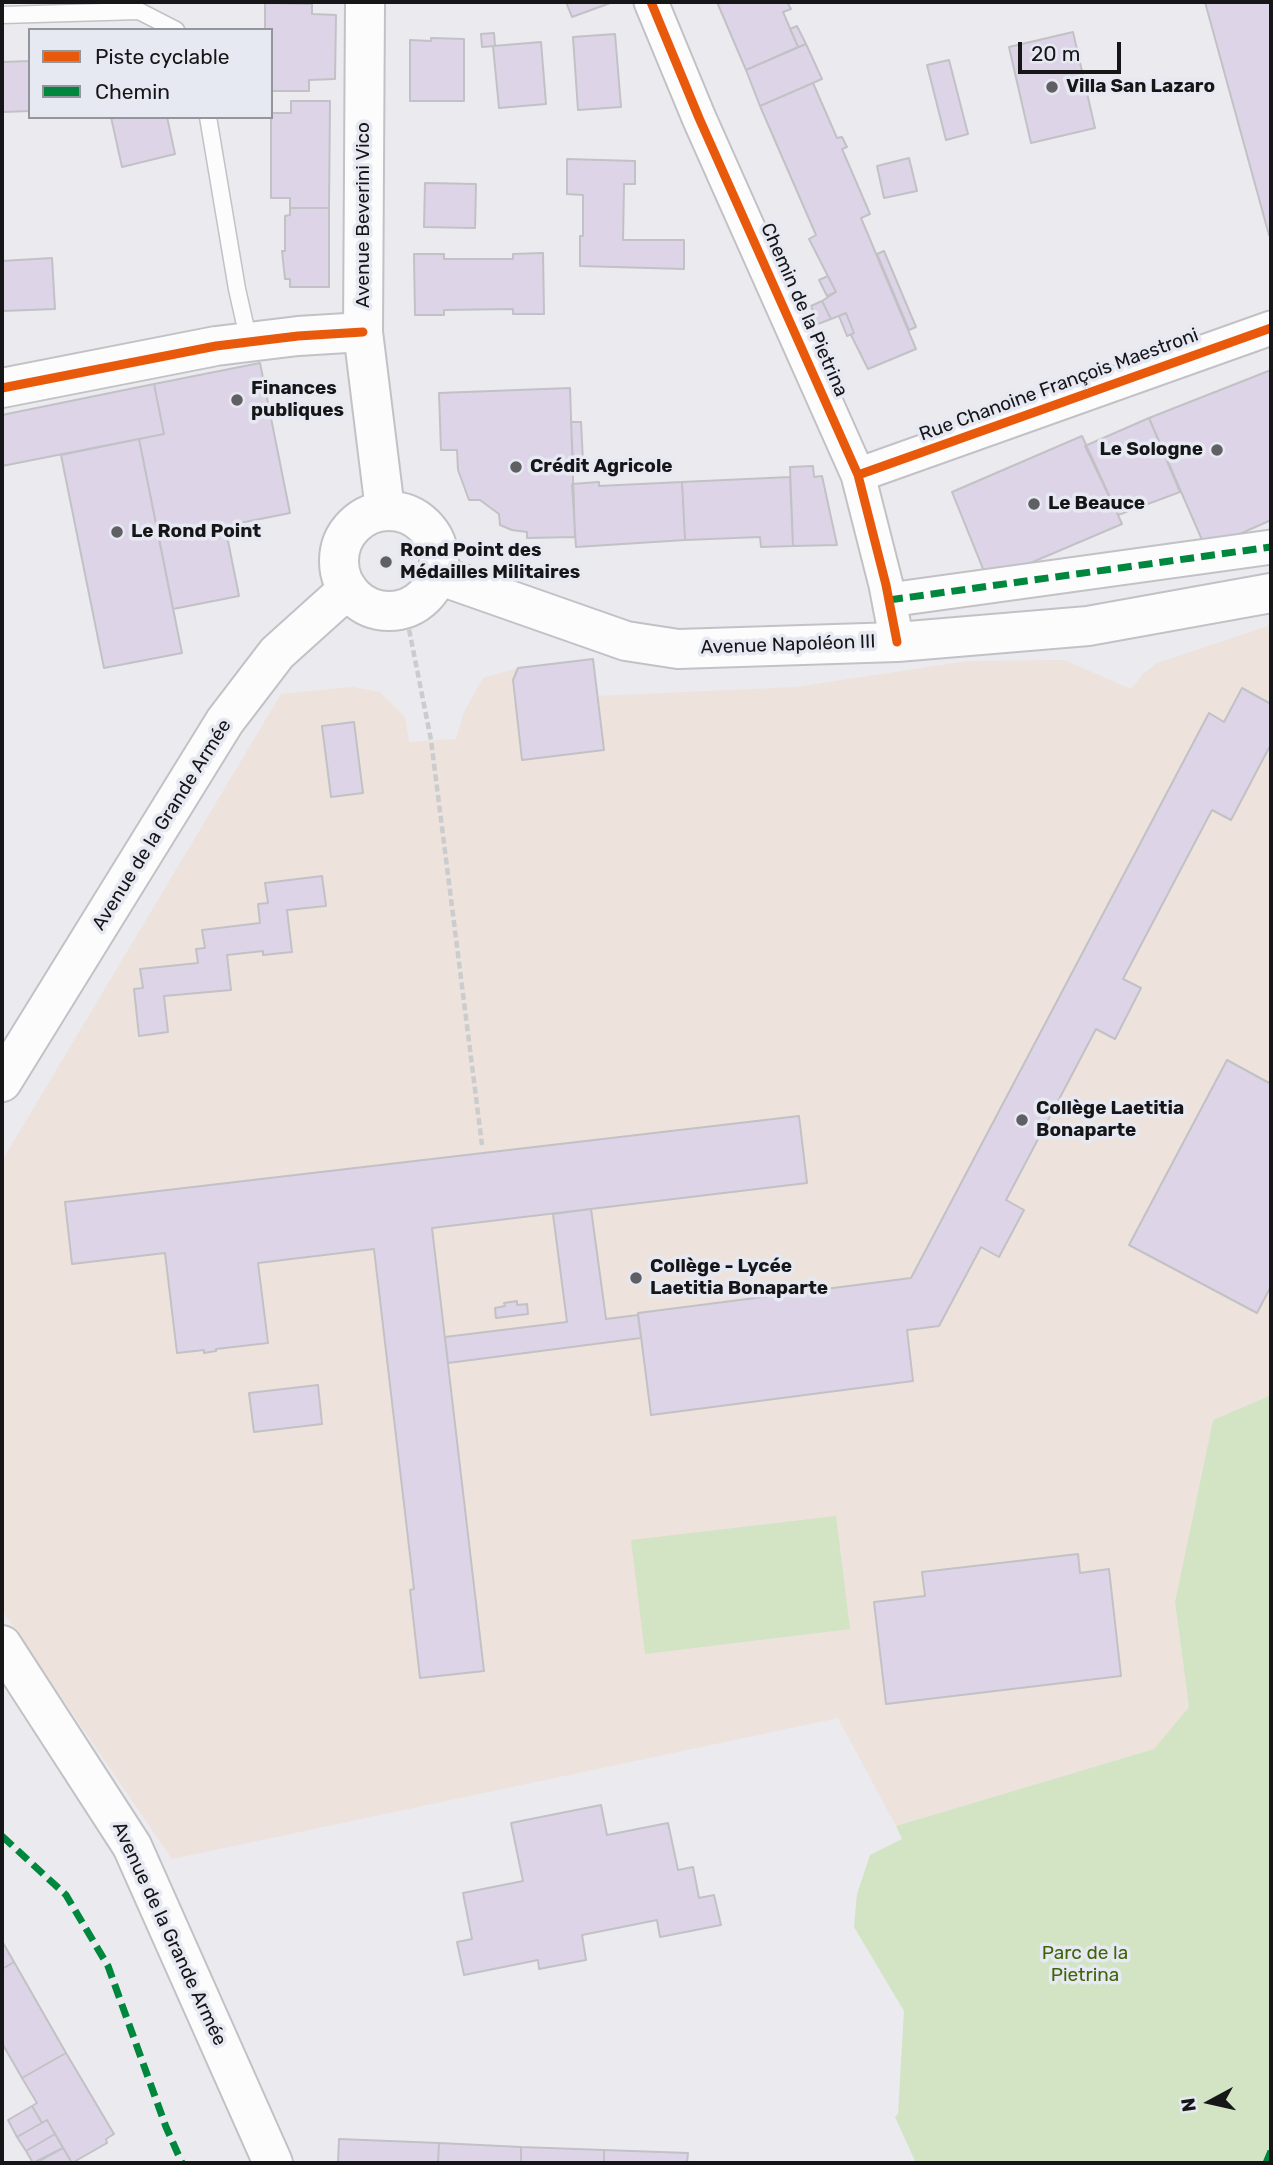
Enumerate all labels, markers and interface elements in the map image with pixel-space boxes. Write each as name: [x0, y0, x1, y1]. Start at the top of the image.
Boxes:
legend: [28, 28, 273, 119]
scale bar: [1021, 28, 1124, 72]
text: 20 m: [1031, 41, 1080, 66]
text: Piste cyclable: [95, 44, 230, 69]
place label: Villa San Lazaro: [1066, 76, 1215, 98]
text: Chemin: [95, 79, 170, 104]
marker: Villa San Lazaro: [1044, 79, 1060, 95]
street label: Avenue Beverini Vico: [353, 122, 375, 308]
street label: Chemin de la Pietrina: [755, 220, 853, 400]
street label: Rue Chanoine François Maestroni: [916, 324, 1202, 446]
place label: Finances publiques: [251, 378, 344, 422]
marker: Finances publiques: [229, 392, 245, 408]
place label: Le Sologne: [1100, 439, 1203, 461]
marker: Le Sologne: [1209, 442, 1225, 458]
place label: Crédit Agricole: [530, 456, 673, 478]
marker: Crédit Agricole: [508, 459, 524, 475]
place label: Le Beauce: [1048, 493, 1145, 515]
marker: Le Beauce: [1026, 496, 1042, 512]
place label: Le Rond Point: [131, 521, 261, 543]
marker: Le Rond Point: [109, 524, 125, 540]
place label: Rond Point des Médailles Militaires: [400, 540, 580, 584]
marker: Rond Point des Médailles Militaires: [378, 554, 394, 570]
street label: Avenue Napoléon III: [700, 631, 876, 659]
street label: Avenue de la Grande Armée: [88, 715, 236, 935]
place label: Collège Laetitia Bonaparte: [1036, 1098, 1184, 1142]
marker: Collège Laetitia Bonaparte: [1014, 1112, 1030, 1128]
place label: Collège - Lycée Laetitia Bonaparte: [650, 1256, 828, 1300]
marker: Collège - Lycée Laetitia Bonaparte: [628, 1270, 644, 1286]
street label: Avenue de la Grande Armée: [107, 1818, 231, 2050]
park label: Parc de la Pietrina: [1042, 1943, 1128, 1987]
north arrow: [1175, 2067, 1245, 2137]
text: N: [1176, 2097, 1201, 2113]

